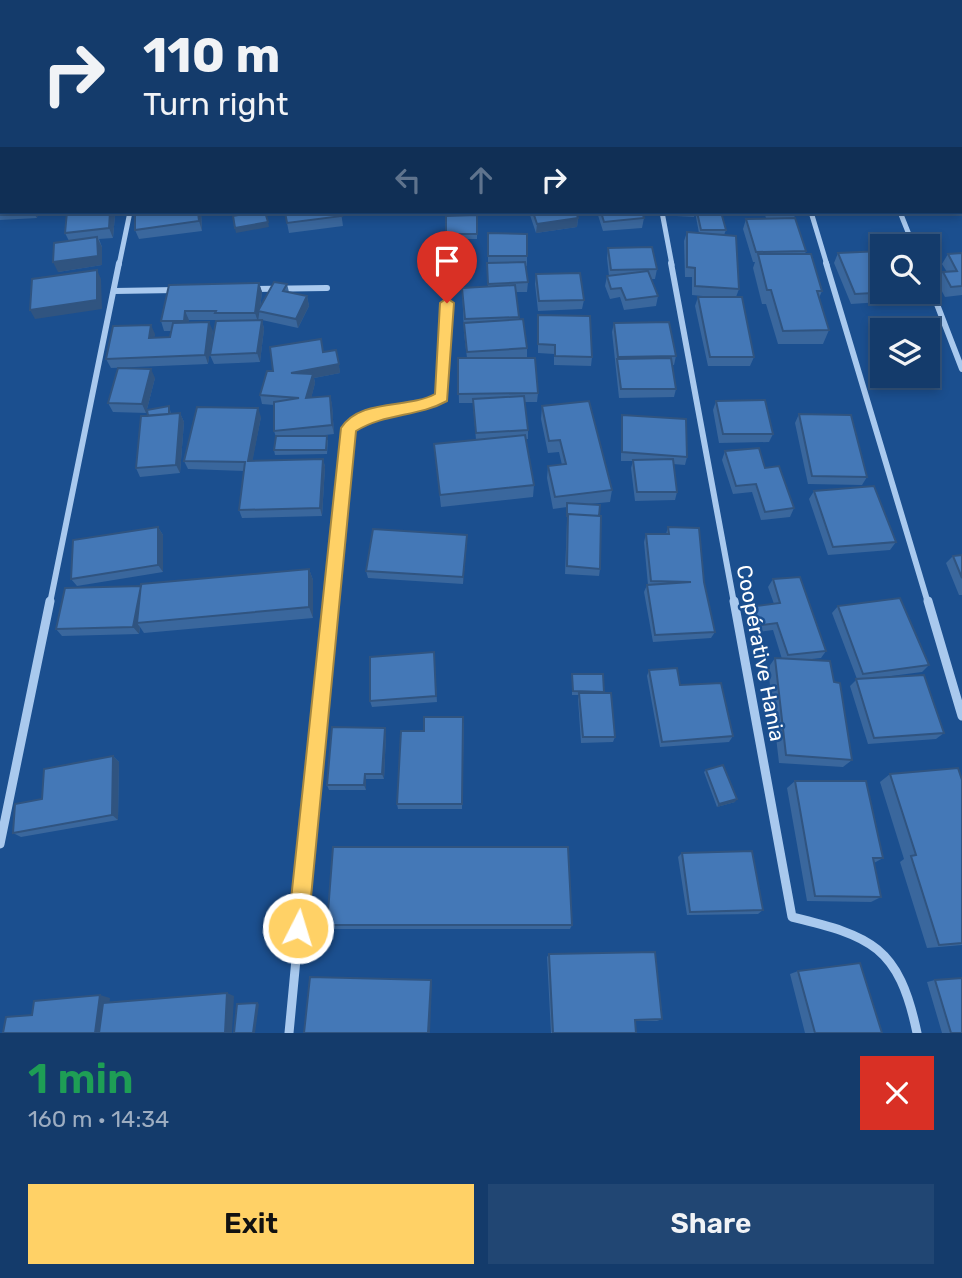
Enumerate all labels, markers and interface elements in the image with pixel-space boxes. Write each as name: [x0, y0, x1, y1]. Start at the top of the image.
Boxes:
text: 110 m: [143, 26, 280, 84]
icon: right: [28, 28, 119, 119]
text: Turn right: [143, 85, 288, 123]
icon: left: [389, 161, 427, 199]
icon: ahead: [462, 161, 500, 199]
icon: right: [535, 161, 573, 199]
pin: [417, 231, 477, 303]
map controls: [870, 234, 940, 388]
button: search: [870, 234, 940, 304]
icon: arrive: [428, 242, 466, 280]
button: layers: [870, 318, 940, 388]
street label: Coopérative Hania: [732, 563, 790, 743]
position arrow: [261, 891, 335, 965]
text: 1 min: [28, 1054, 134, 1104]
button: close: [860, 1056, 934, 1130]
text: 160 m · 14:34: [28, 1105, 169, 1133]
button: Exit: [28, 1184, 474, 1264]
button: Share: [488, 1184, 934, 1264]

